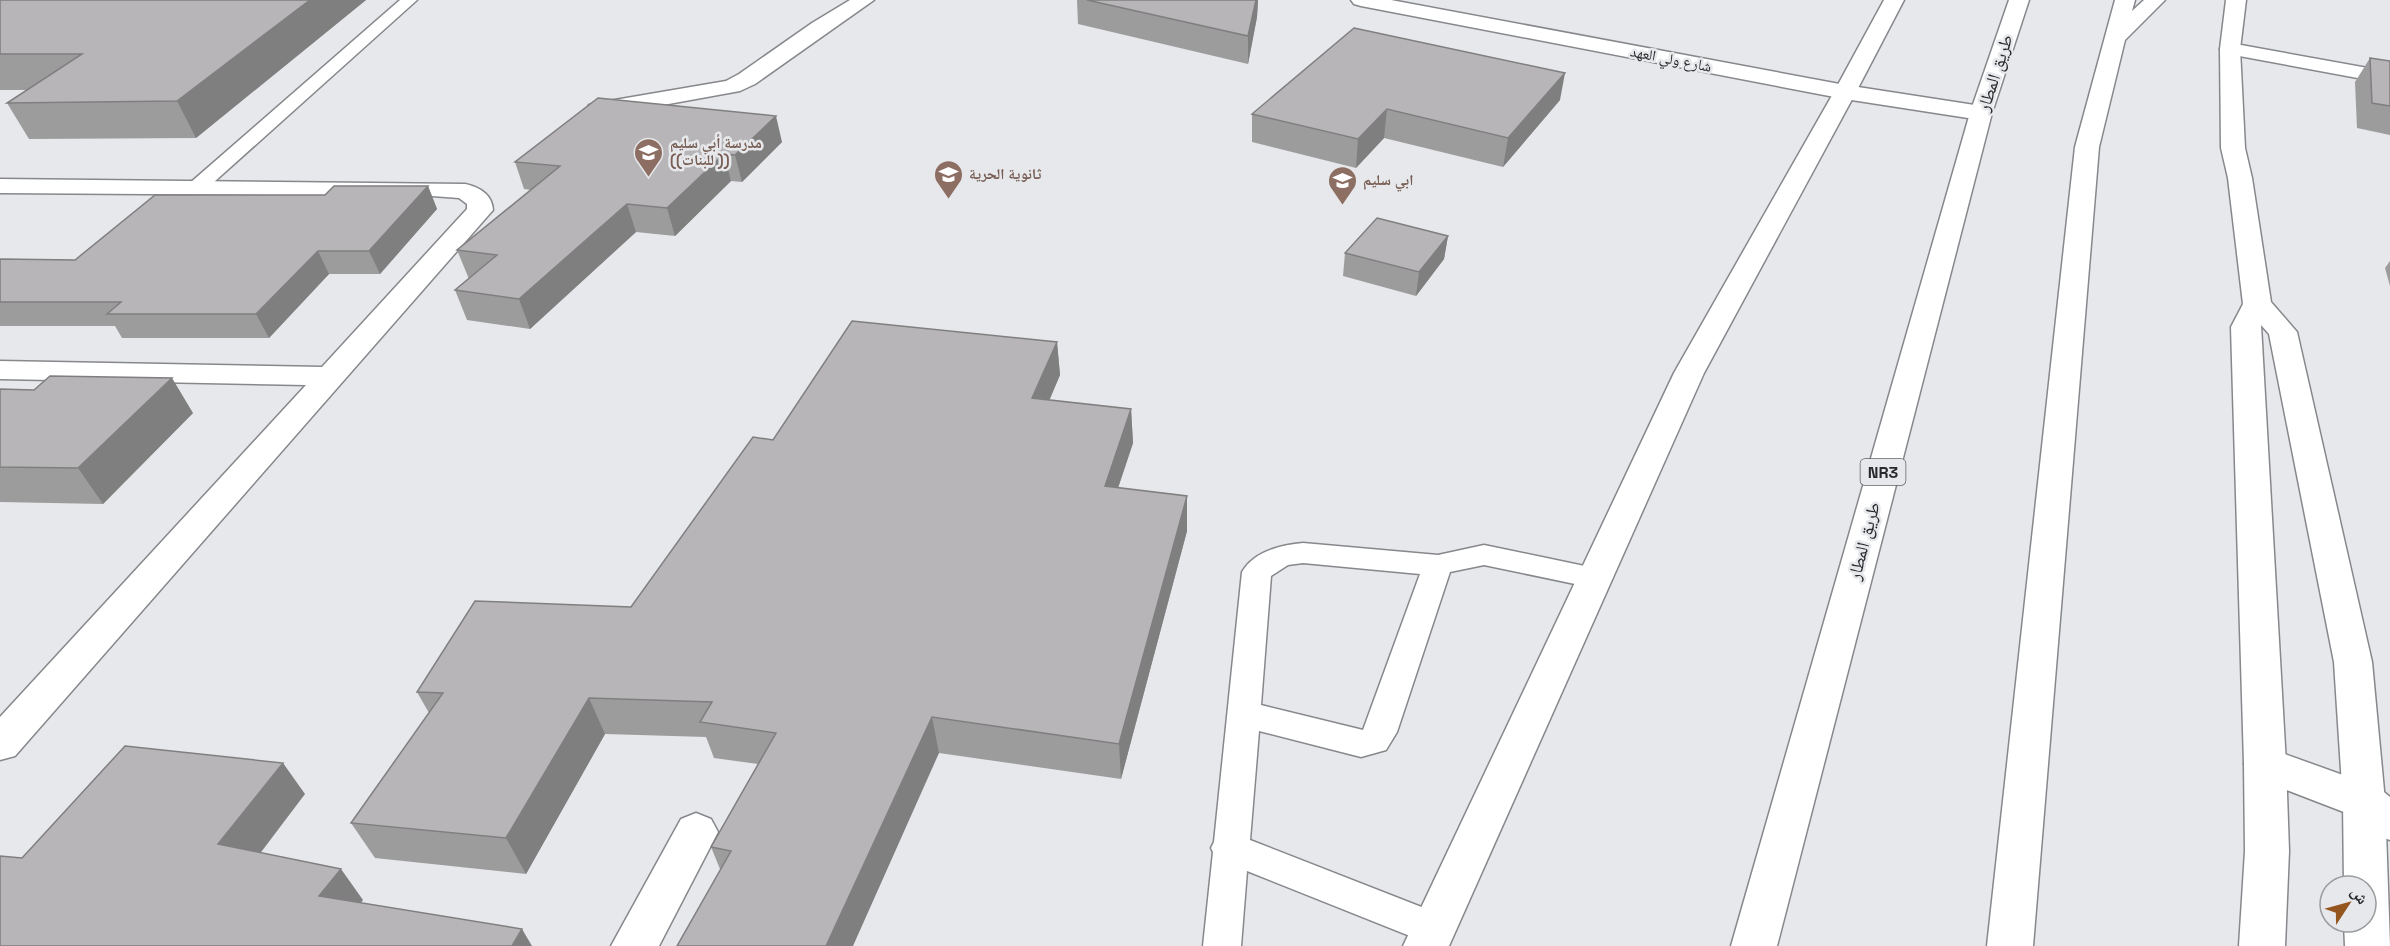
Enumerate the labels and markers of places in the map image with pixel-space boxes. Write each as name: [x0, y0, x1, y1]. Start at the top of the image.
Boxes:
place label: مدرسة أبي سليم ((للبنات )): [670, 133, 762, 169]
school or university icon: مدرسة أبي سليم ((للبنات )): [633, 136, 665, 178]
school or university icon: ثانوية الحرية: [932, 158, 964, 200]
place label: ثانوية الحرية: [969, 164, 1042, 183]
school or university icon: ابي سليم: [1326, 164, 1358, 206]
place label: ابي سليم: [1363, 170, 1413, 192]

